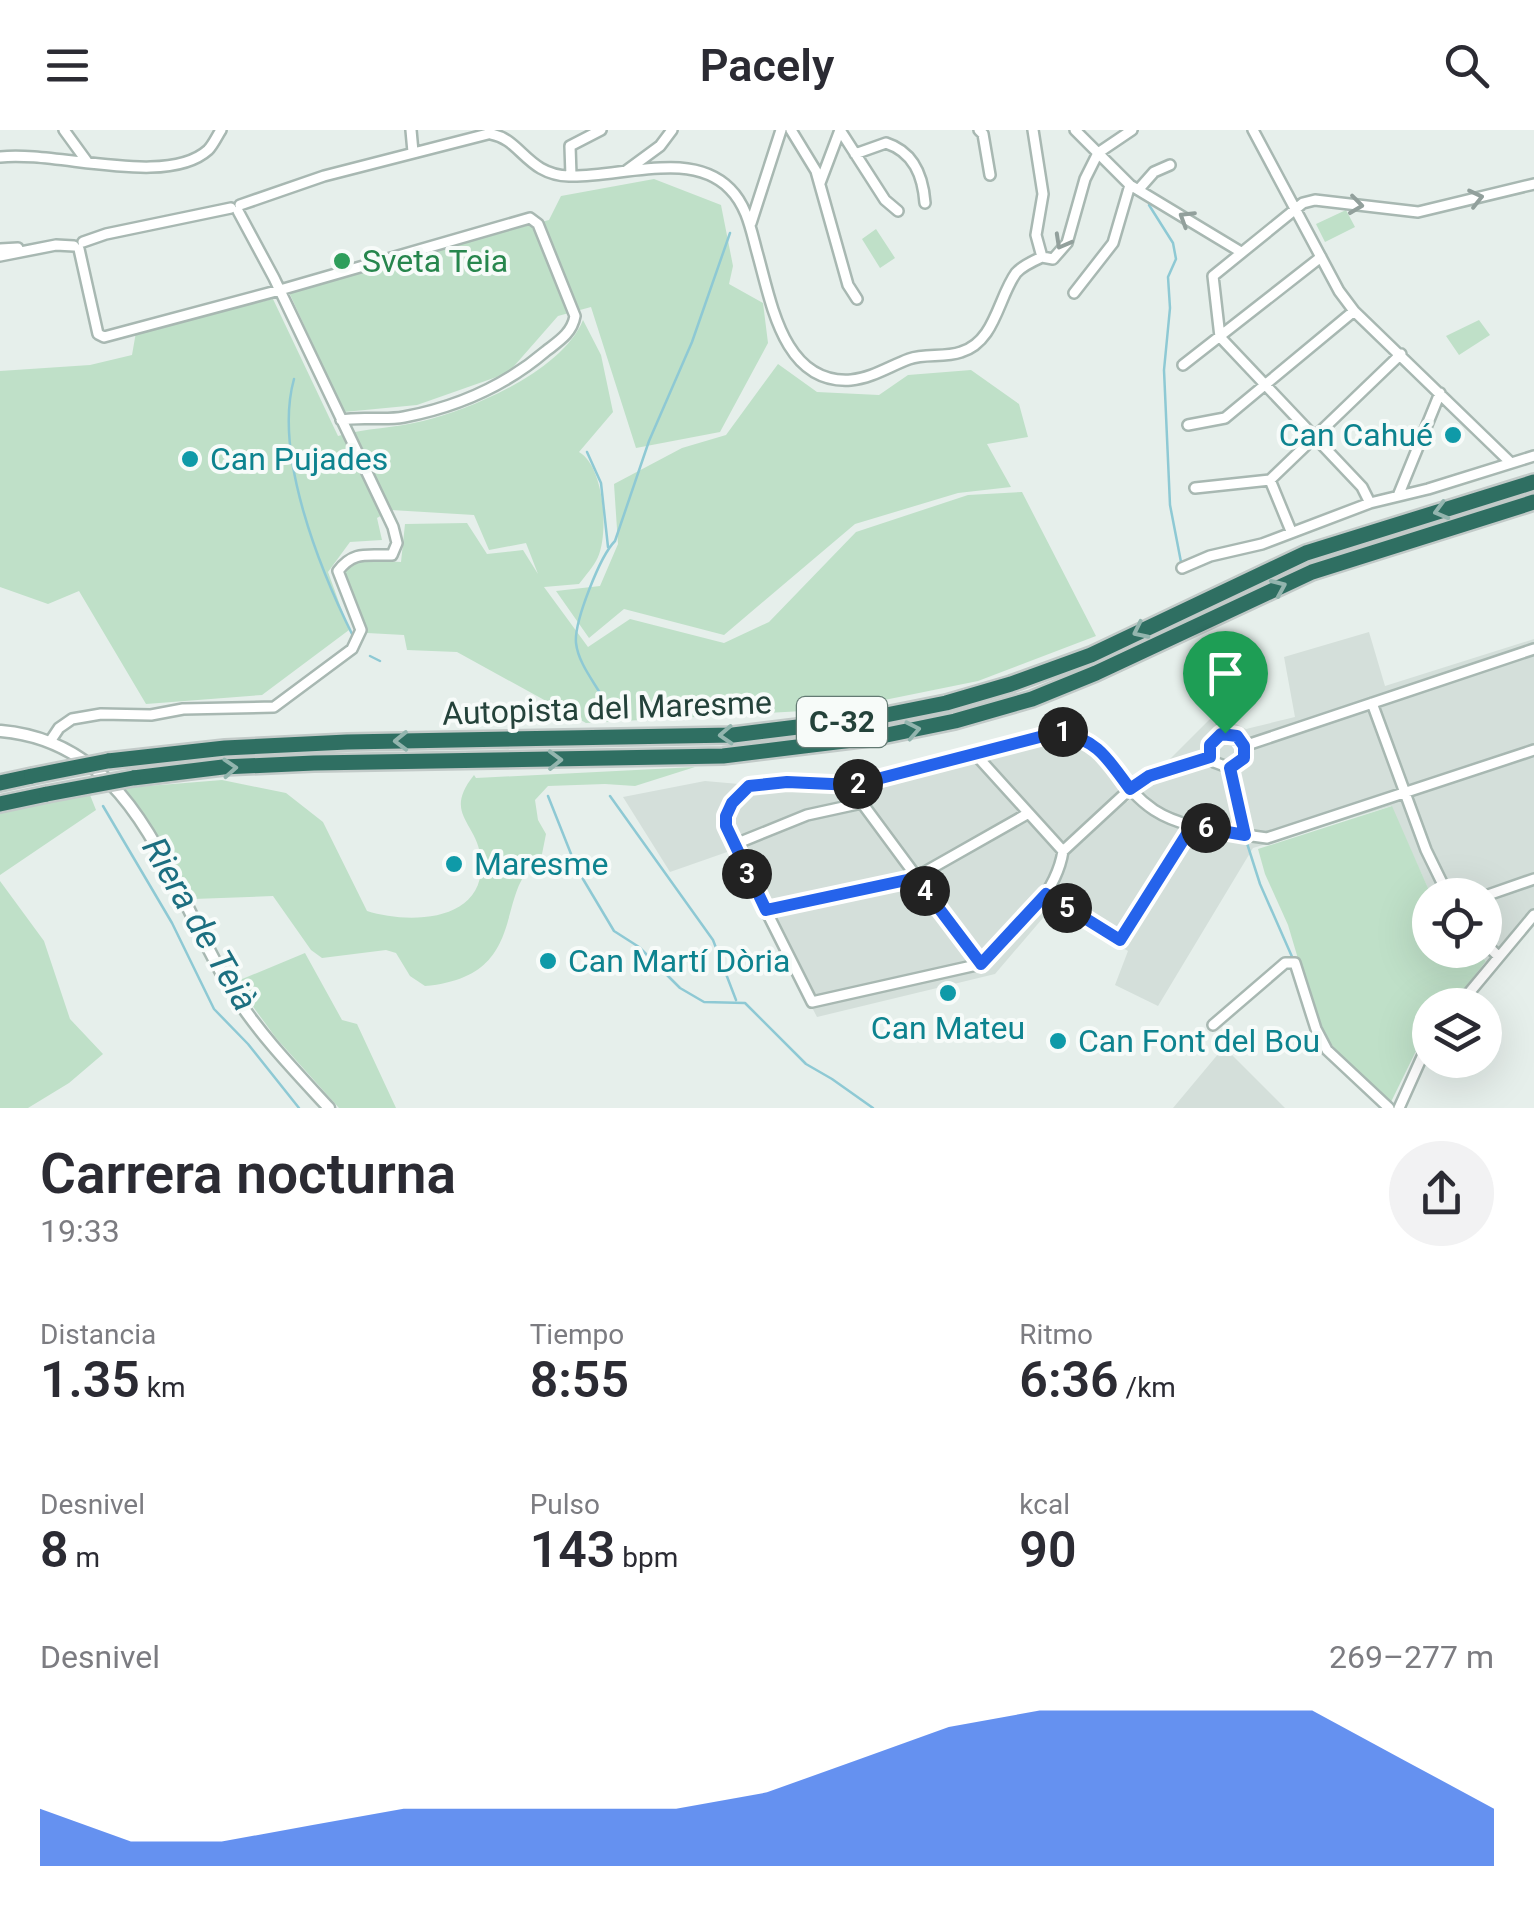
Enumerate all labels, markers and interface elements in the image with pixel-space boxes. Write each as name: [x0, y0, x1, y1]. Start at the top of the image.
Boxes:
icon: menu: [40, 38, 95, 93]
icon: search: [1439, 38, 1494, 93]
text: Pacely: [700, 39, 834, 92]
one-way arrow: [1467, 189, 1484, 210]
one-way arrow: [1348, 194, 1364, 215]
one-way arrow: [1178, 212, 1196, 231]
one-way arrow: [1055, 232, 1075, 250]
place label: Sveta Teia: [362, 242, 508, 280]
marker: Sveta Teia: [331, 250, 353, 272]
place label: Can Cahué: [1279, 416, 1433, 454]
marker: Can Cahué: [1442, 424, 1464, 446]
place label: Can Pujades: [210, 440, 388, 478]
marker: Can Pujades: [179, 448, 201, 470]
one-way arrow: [1433, 499, 1450, 520]
one-way arrow: [1269, 579, 1287, 599]
one-way arrow: [1132, 619, 1150, 639]
pin: [1183, 631, 1268, 734]
icon: arrive: [1198, 646, 1253, 701]
street label: Autopista del Maresme: [441, 683, 773, 733]
road number: C-32: [797, 697, 887, 747]
pin: 1: [1038, 707, 1088, 757]
text: 1: [1055, 715, 1071, 748]
one-way arrow: [904, 721, 921, 742]
one-way arrow: [717, 724, 733, 745]
one-way arrow: [392, 730, 408, 752]
one-way arrow: [548, 749, 563, 771]
one-way arrow: [222, 757, 238, 779]
pin: 2: [833, 759, 883, 809]
text: 2: [850, 767, 866, 800]
pin: 6: [1181, 803, 1231, 853]
text: 6: [1198, 811, 1214, 844]
water label: Riera de Teià: [133, 830, 266, 1018]
place label: Maresme: [474, 845, 608, 883]
pin: 3: [722, 849, 772, 899]
marker: Maresme: [443, 853, 465, 875]
text: 3: [739, 857, 755, 890]
pin: 4: [900, 866, 950, 916]
text: 4: [917, 874, 933, 907]
map controls: [1412, 878, 1502, 1078]
button: locate: [1412, 878, 1502, 968]
pin: 5: [1042, 883, 1092, 933]
text: 5: [1059, 891, 1075, 924]
place label: Can Martí Dòria: [568, 942, 790, 980]
marker: Can Martí Dòria: [537, 950, 559, 972]
marker: Can Mateu: [937, 982, 959, 1004]
button: layers: [1412, 988, 1502, 1078]
place label: Can Mateu: [871, 1009, 1025, 1047]
place label: Can Font del Bou: [1078, 1022, 1320, 1060]
marker: Can Font del Bou: [1047, 1030, 1069, 1052]
button: share: [1389, 1141, 1494, 1246]
text: Carrera nocturna: [40, 1142, 456, 1206]
text: 19:33: [40, 1212, 120, 1250]
text: Distancia: [40, 1318, 156, 1351]
text: Tiempo: [530, 1318, 624, 1351]
text: Ritmo: [1019, 1318, 1093, 1351]
text: 1.35: [40, 1351, 140, 1409]
text: 8:55: [530, 1351, 629, 1409]
text: 6:36: [1019, 1351, 1119, 1409]
text: km: [140, 1371, 186, 1404]
text: /km: [1119, 1371, 1176, 1404]
text: Desnivel: [40, 1488, 145, 1521]
text: Pulso: [530, 1488, 600, 1521]
text: kcal: [1019, 1488, 1070, 1521]
text: 8: [40, 1521, 69, 1579]
text: 143: [530, 1521, 615, 1579]
text: 90: [1019, 1521, 1076, 1579]
text: m: [69, 1541, 100, 1574]
text: bpm: [615, 1541, 678, 1574]
text: Desnivel: [40, 1638, 160, 1676]
text: 269–277 m: [1329, 1638, 1494, 1676]

